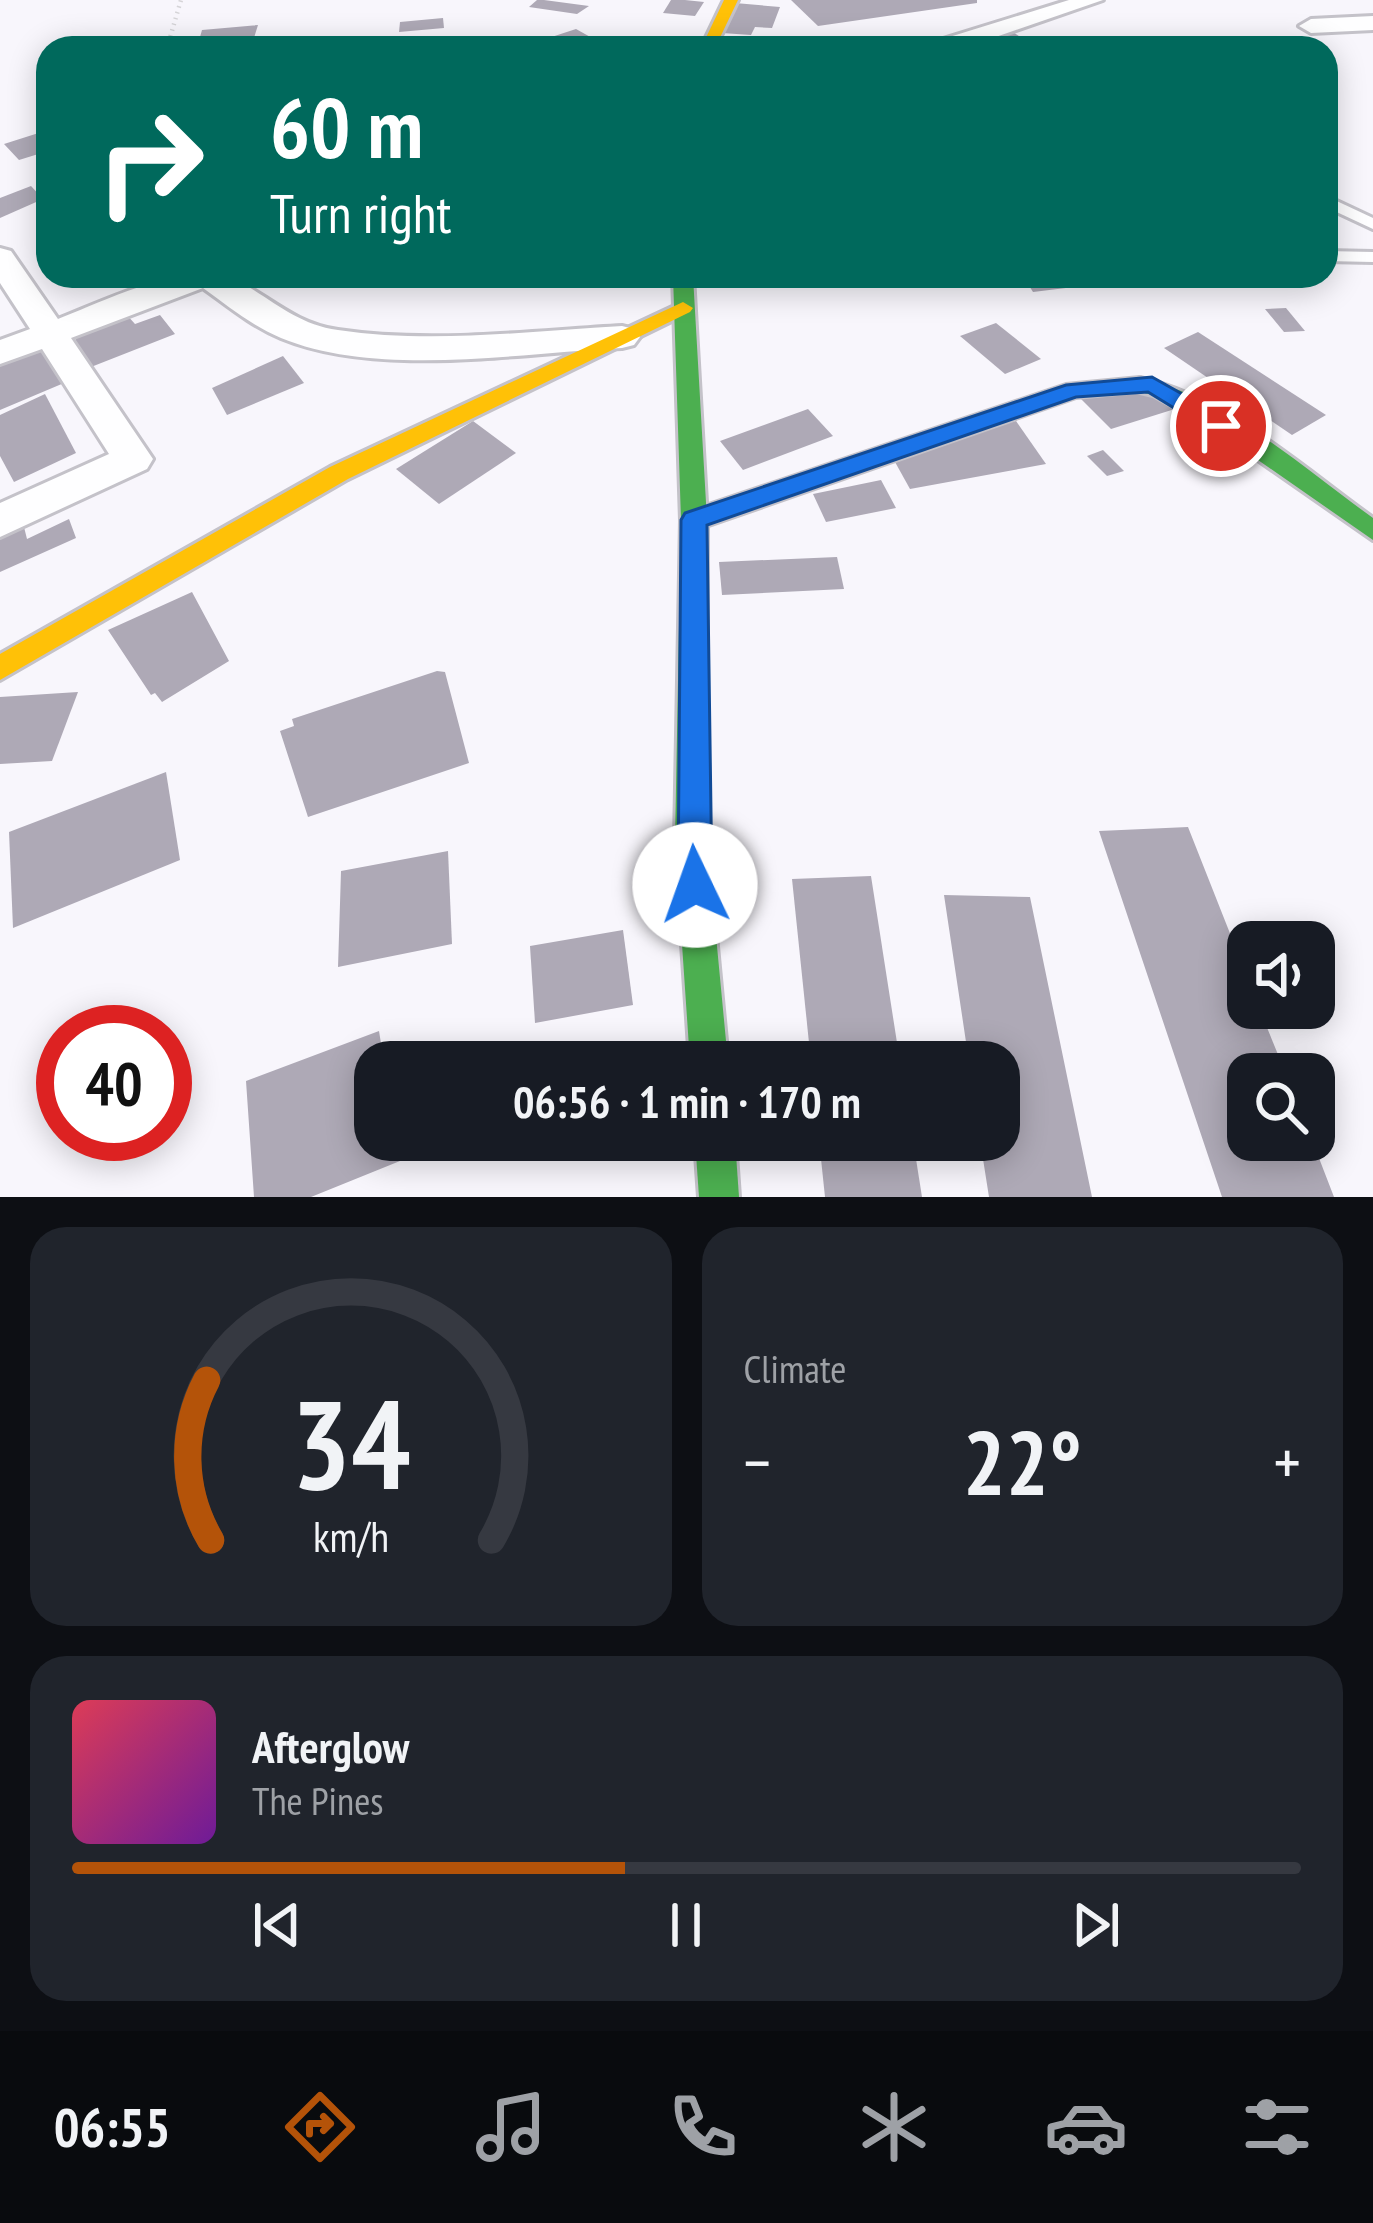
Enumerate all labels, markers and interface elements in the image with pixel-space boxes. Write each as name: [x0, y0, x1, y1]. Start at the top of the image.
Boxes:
text: 60 m: [270, 72, 423, 181]
icon: right: [72, 84, 228, 240]
text: Turn right: [270, 178, 451, 248]
pin: [1170, 375, 1272, 477]
icon: arrive: [1188, 393, 1254, 459]
position arrow: [632, 822, 758, 948]
map controls: [1227, 921, 1335, 1161]
button: sound: [1227, 921, 1335, 1029]
speed limit sign: 40: [36, 1005, 192, 1161]
button: search: [1227, 1053, 1335, 1161]
text: 06:56 · 1 min · 170 m: [513, 1072, 861, 1130]
text: Climate: [744, 1343, 846, 1394]
text: 34: [291, 1362, 410, 1523]
text: 22°: [963, 1403, 1082, 1520]
text: −: [744, 1419, 771, 1504]
text: +: [1274, 1419, 1301, 1504]
text: km/h: [313, 1507, 389, 1563]
text: Afterglow: [252, 1717, 409, 1775]
text: The Pines: [252, 1775, 383, 1826]
icon: previous: [244, 1892, 310, 1958]
icon: pause: [653, 1892, 719, 1958]
icon: next: [1063, 1892, 1129, 1958]
icon: directions: [278, 2085, 362, 2169]
icon: music: [469, 2085, 553, 2169]
icon: phone: [661, 2085, 745, 2169]
icon: climate: [852, 2085, 936, 2169]
icon: car: [1044, 2085, 1128, 2169]
icon: filters: [1235, 2085, 1319, 2169]
text: 06:55: [54, 2092, 171, 2162]

